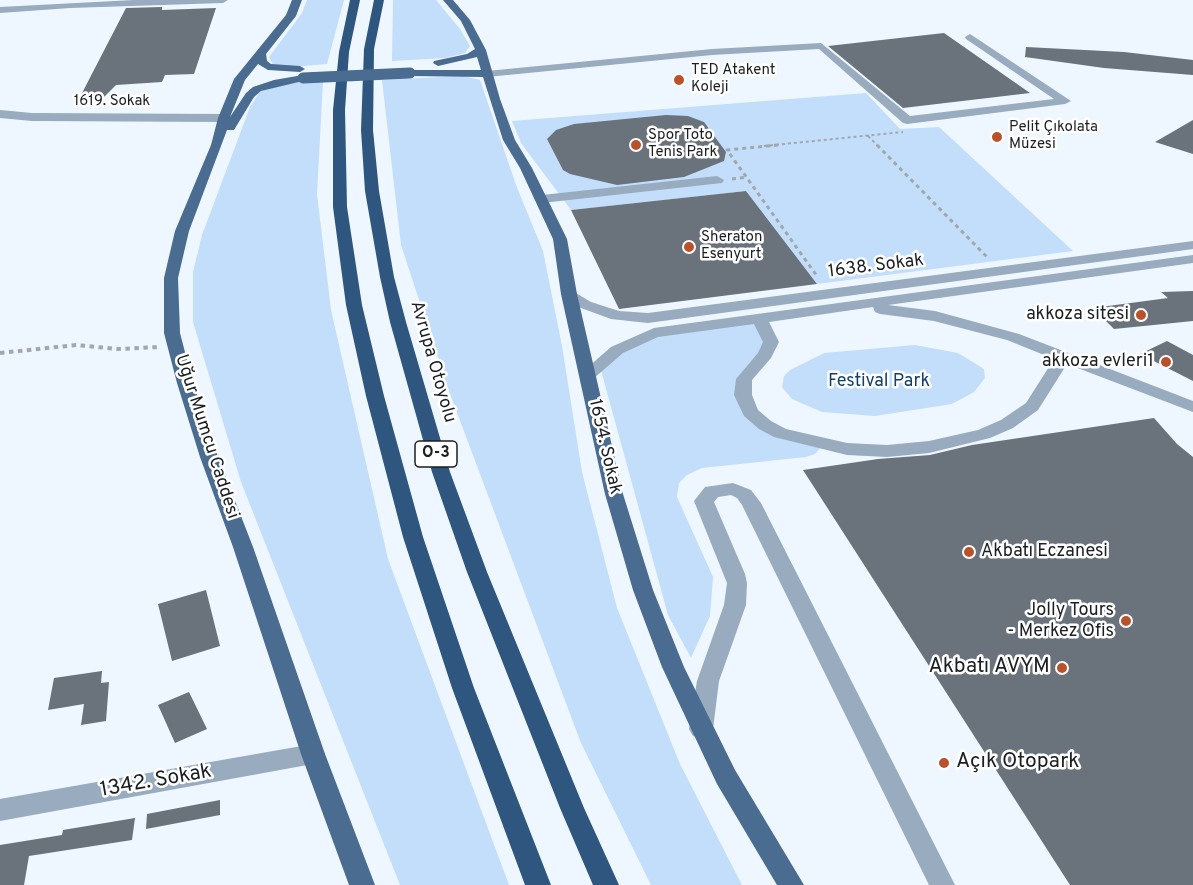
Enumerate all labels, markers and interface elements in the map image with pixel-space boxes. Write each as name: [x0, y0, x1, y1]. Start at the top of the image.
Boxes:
place label: TED Atakent Koleji: [691, 62, 775, 97]
marker: TED Atakent Koleji: [672, 73, 686, 87]
street label: 1619. Sokak: [74, 93, 150, 111]
place label: Pelit Çıkolata Müzesi: [1009, 119, 1098, 154]
place label: Spor Toto Tenis Park: [648, 127, 717, 162]
marker: Pelit Çıkolata Müzesi: [990, 130, 1004, 144]
marker: Spor Toto Tenis Park: [629, 138, 643, 152]
place label: Sheraton Esenyurt: [701, 229, 762, 264]
marker: Sheraton Esenyurt: [682, 240, 696, 254]
street label: 1638. Sokak: [827, 250, 925, 284]
street label: Avrupa Otoyolu: [404, 298, 460, 426]
place label: akkoza sitesi: [1026, 304, 1129, 326]
marker: akkoza sitesi: [1134, 308, 1148, 322]
place label: akkoza evleri1: [1042, 351, 1154, 373]
street label: Uğur Mumcu Caddesi: [169, 352, 243, 522]
marker: akkoza evleri1: [1159, 355, 1173, 369]
park label: Festival Park: [828, 371, 930, 393]
street label: 1654. Sokak: [583, 397, 625, 497]
road number: O-3: [415, 441, 457, 467]
place label: Akbatı Eczanesi: [981, 541, 1108, 563]
marker: Akbatı Eczanesi: [962, 545, 976, 559]
place label: Jolly Tours - Merkez Ofis: [1007, 600, 1114, 642]
marker: Jolly Tours - Merkez Ofis: [1119, 614, 1133, 628]
place label: Akbatı AVYM: [928, 655, 1050, 681]
marker: Akbatı AVYM: [1055, 661, 1069, 675]
place label: Açık Otopark: [956, 750, 1079, 776]
marker: Açık Otopark: [937, 756, 951, 770]
street label: 1342. Sokak: [98, 760, 214, 804]

